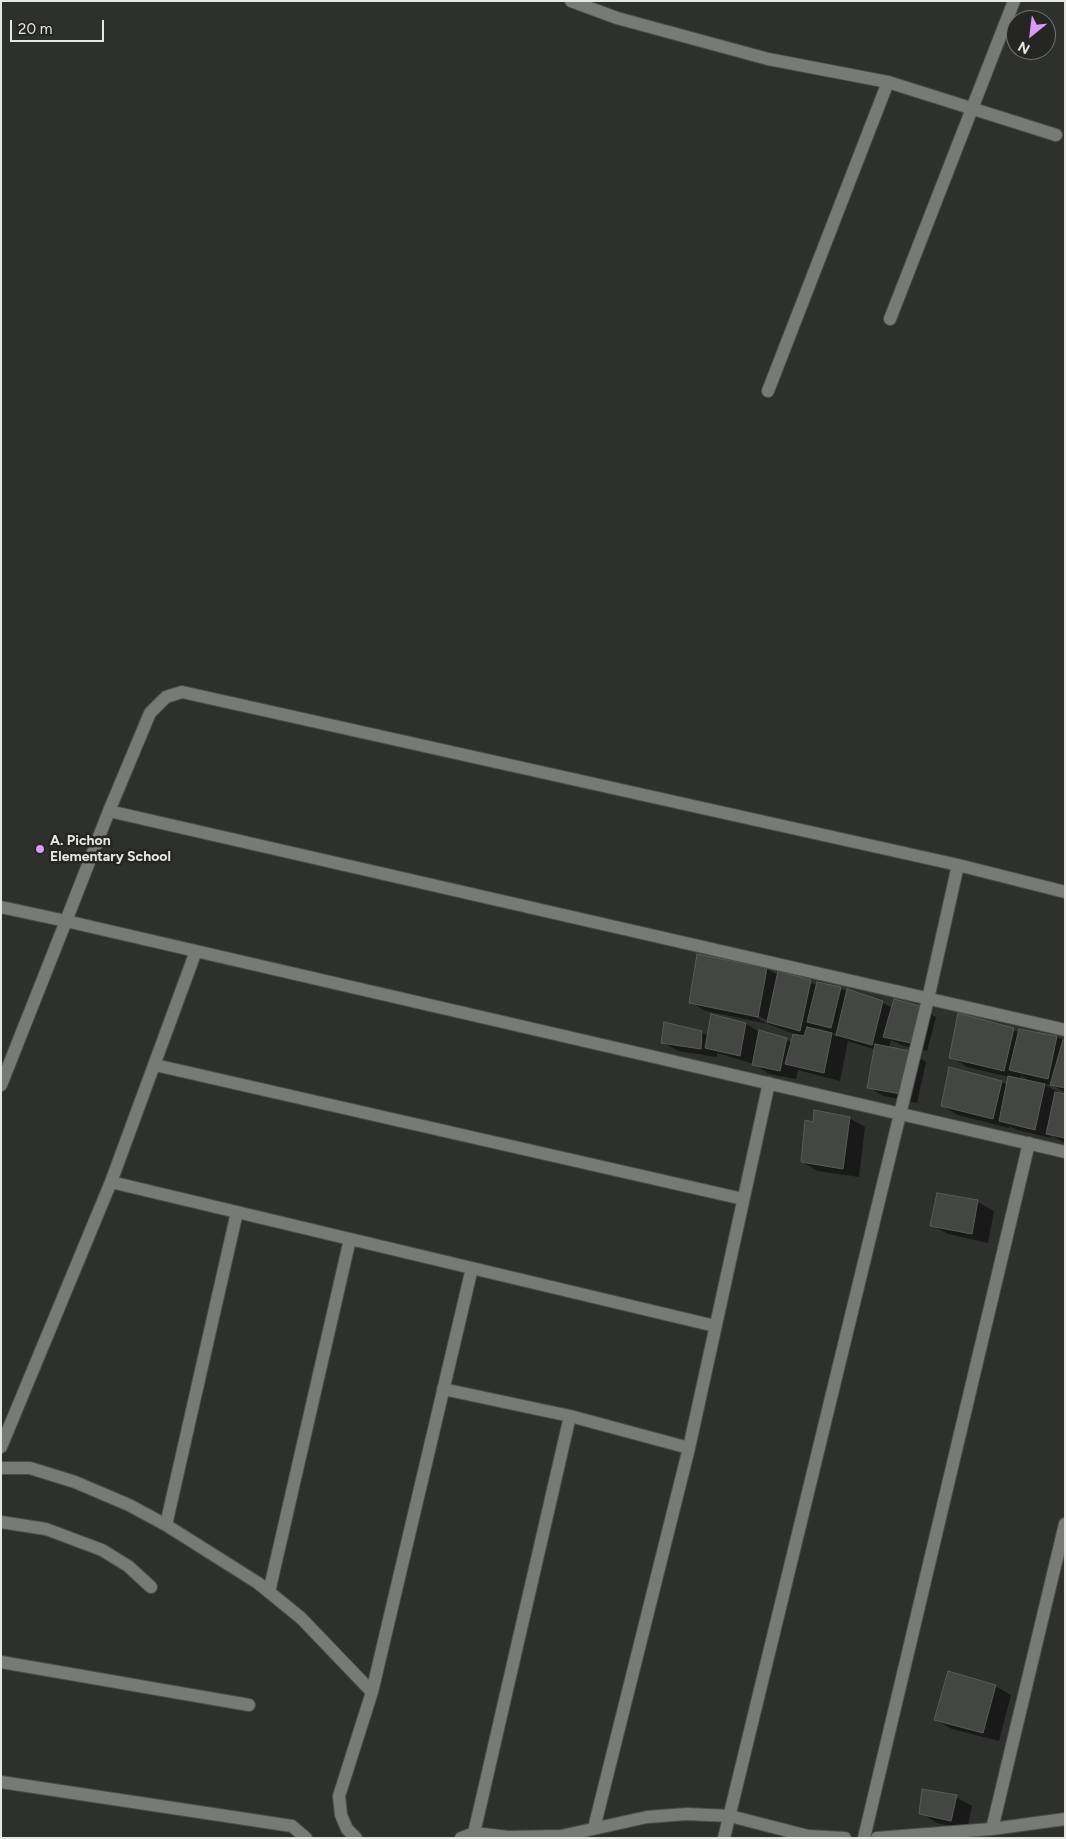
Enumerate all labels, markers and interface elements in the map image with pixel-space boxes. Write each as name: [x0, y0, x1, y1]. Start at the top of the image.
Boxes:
scale bar: [12, 10, 106, 42]
north arrow: [1006, 10, 1056, 60]
text: 20 m: [18, 20, 52, 38]
text: N: [1015, 38, 1033, 58]
place label: A. Pichon Elementary School: [50, 833, 171, 866]
marker: A. Pichon Elementary School: [34, 843, 46, 855]

